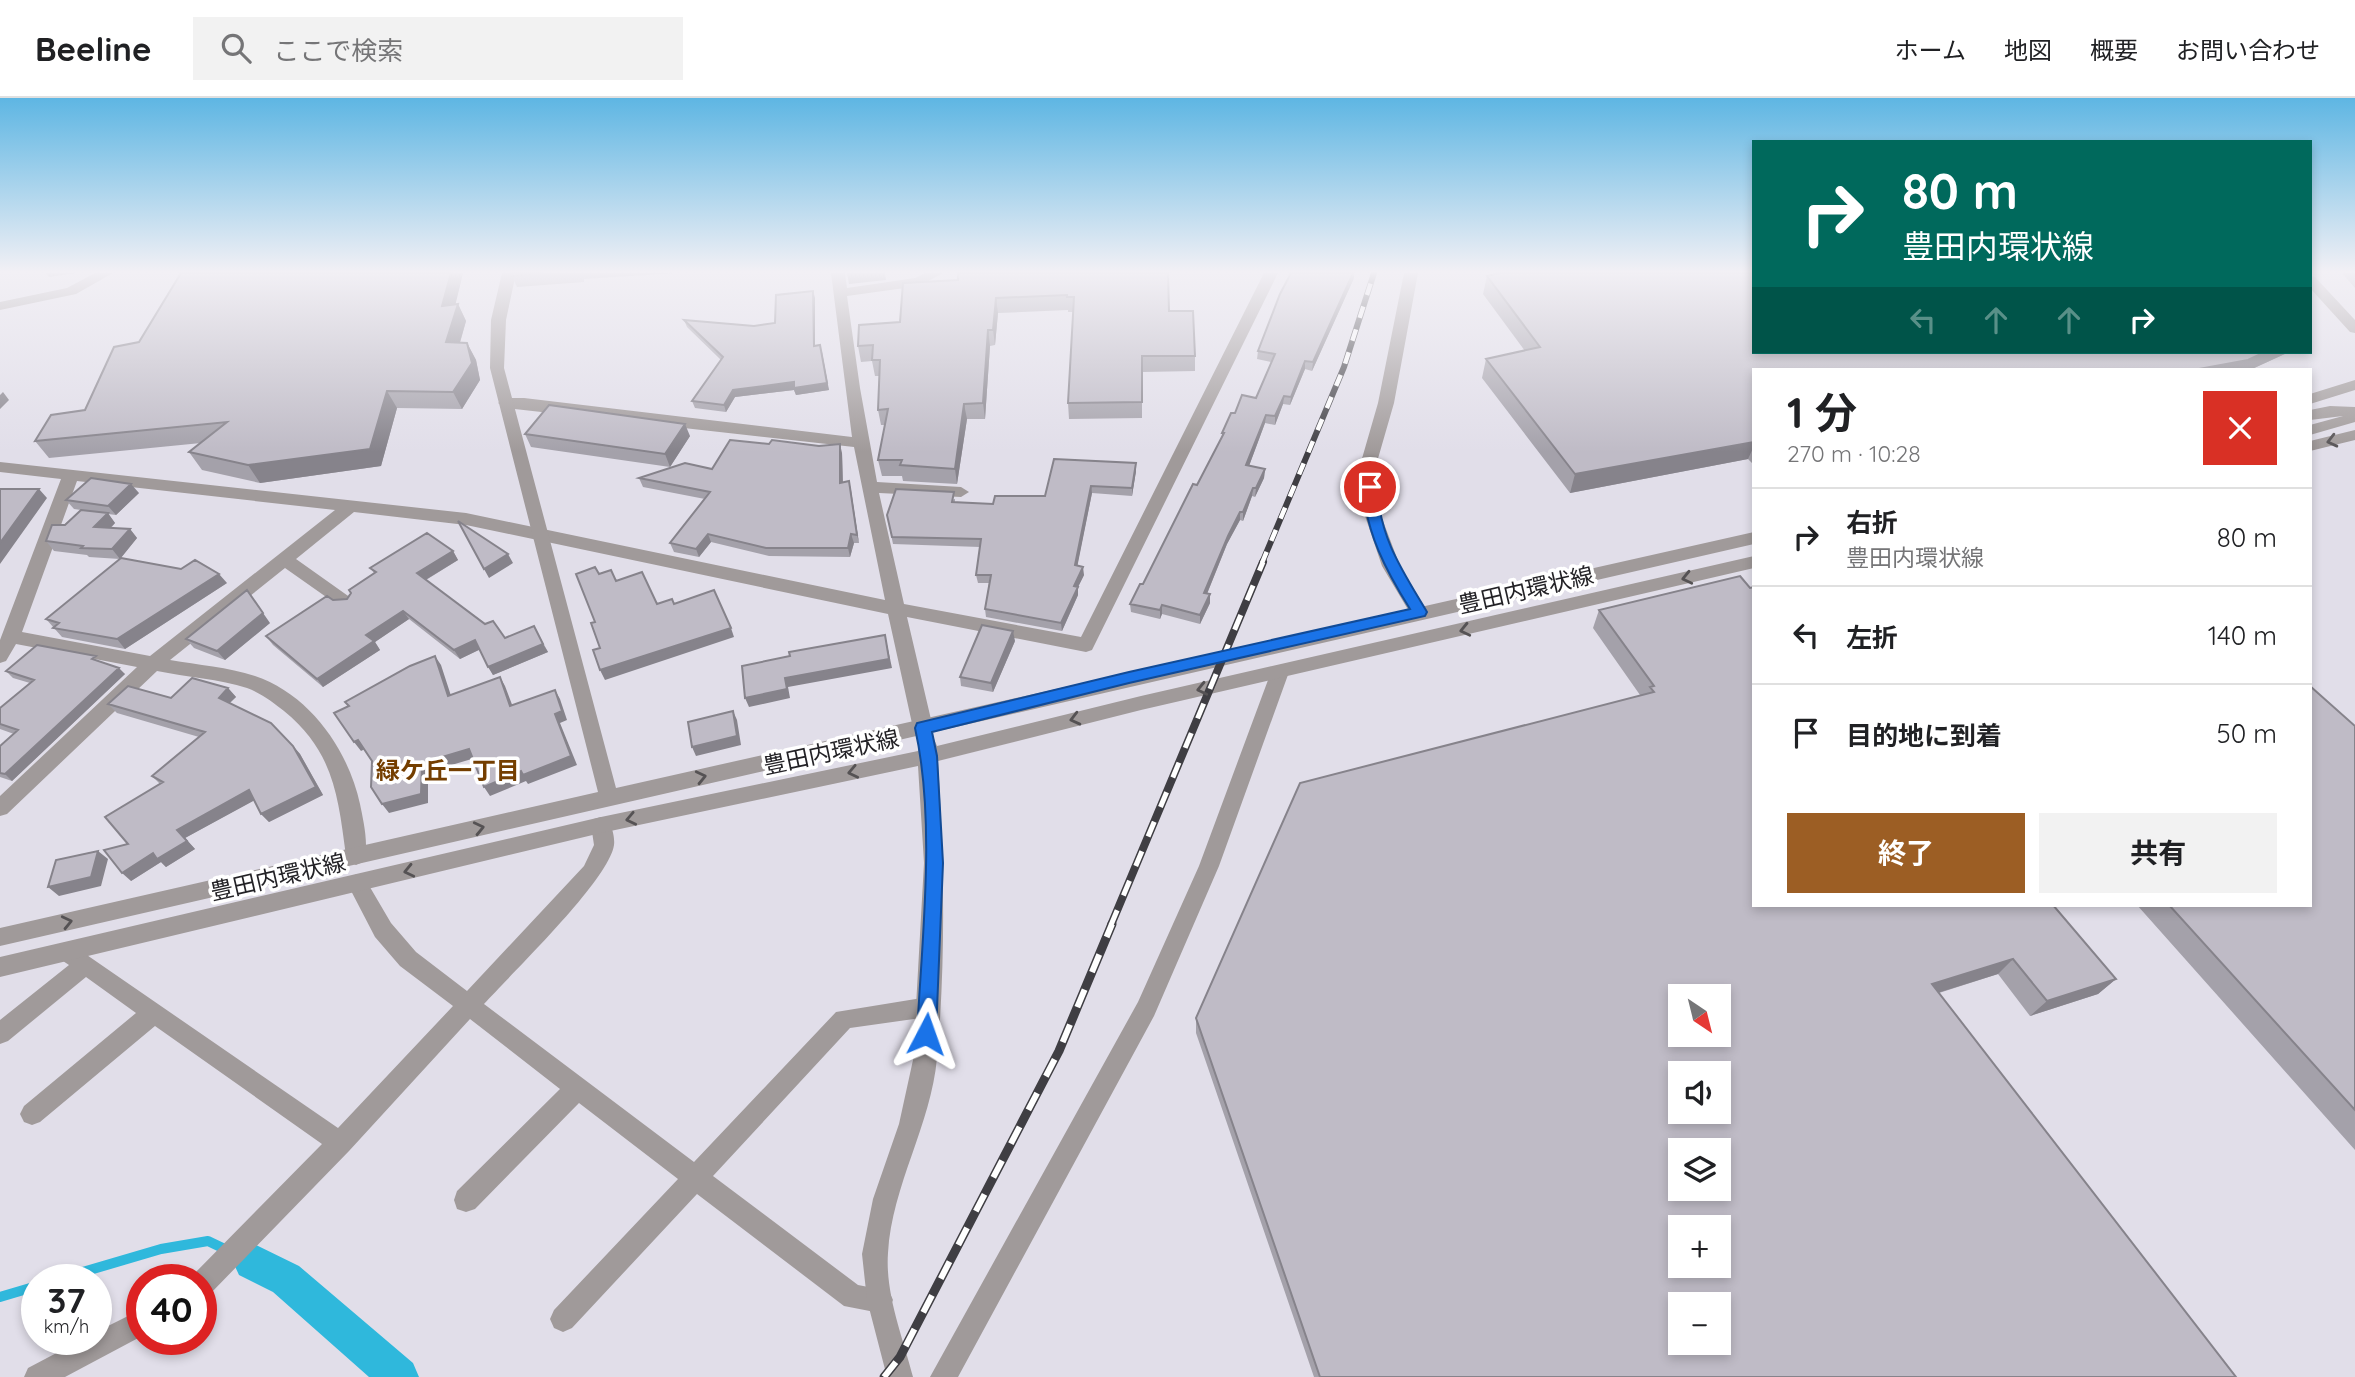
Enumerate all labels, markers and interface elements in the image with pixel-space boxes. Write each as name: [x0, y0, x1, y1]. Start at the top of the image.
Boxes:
search box: [193, 17, 683, 80]
text: Beeline: [35, 28, 151, 69]
icon: search: [217, 29, 255, 67]
text: ここで検索: [273, 34, 403, 67]
text: ホーム: [1895, 35, 1966, 65]
text: 地図: [2004, 35, 2052, 65]
text: 概要: [2090, 35, 2138, 65]
text: お問い合わせ: [2176, 35, 2320, 65]
text: 80 m: [1902, 160, 2018, 221]
icon: right: [1787, 168, 1878, 259]
text: 豊田内環状線: [1902, 226, 2094, 266]
icon: left: [1904, 301, 1942, 339]
icon: ahead: [1977, 301, 2015, 339]
icon: ahead: [2050, 301, 2088, 339]
icon: right: [2123, 301, 2161, 339]
text: 1 分: [1787, 386, 1857, 439]
button: close: [2203, 391, 2277, 465]
one-way arrow: [2327, 433, 2339, 447]
text: 270 m · 10:28: [1787, 439, 1921, 468]
pin: [1340, 457, 1400, 517]
icon: arrive: [1351, 468, 1389, 506]
text: 右折: [1846, 506, 1898, 539]
icon: right: [1787, 518, 1825, 556]
text: 80 m: [2217, 521, 2277, 554]
text: 豊田内環状線: [1846, 543, 1984, 572]
street label: 豊田内環状線: [1455, 560, 1596, 619]
one-way arrow: [1681, 570, 1693, 584]
icon: left: [1787, 616, 1825, 654]
text: 140 m: [2208, 619, 2277, 652]
one-way arrow: [1460, 621, 1472, 636]
text: 左折: [1846, 621, 1898, 654]
one-way arrow: [1196, 681, 1208, 696]
one-way arrow: [1069, 711, 1081, 725]
icon: arrive: [1787, 714, 1825, 752]
text: 50 m: [2217, 717, 2277, 750]
text: 目的地に到着: [1846, 719, 2002, 752]
street label: 豊田内環状線: [760, 723, 901, 780]
district label: 緑ケ丘一丁目: [376, 755, 520, 785]
one-way arrow: [847, 764, 859, 779]
one-way arrow: [695, 771, 707, 786]
one-way arrow: [625, 811, 637, 826]
button: 終了: [1787, 813, 2025, 893]
button: 共有: [2039, 813, 2277, 893]
one-way arrow: [473, 821, 485, 836]
street label: 豊田内環状線: [207, 847, 348, 906]
one-way arrow: [403, 863, 415, 877]
one-way arrow: [60, 916, 72, 930]
north arrow: [1668, 984, 1731, 1046]
map controls: [1668, 984, 1731, 1355]
position arrow: [889, 997, 963, 1071]
button: sound: [1668, 1061, 1731, 1124]
button: layers: [1668, 1138, 1731, 1201]
button: +: [1668, 1215, 1731, 1278]
speed limit sign: 40: [126, 1264, 217, 1355]
text: 37: [47, 1278, 86, 1322]
button: −: [1668, 1292, 1731, 1355]
text: km/h: [44, 1315, 89, 1338]

